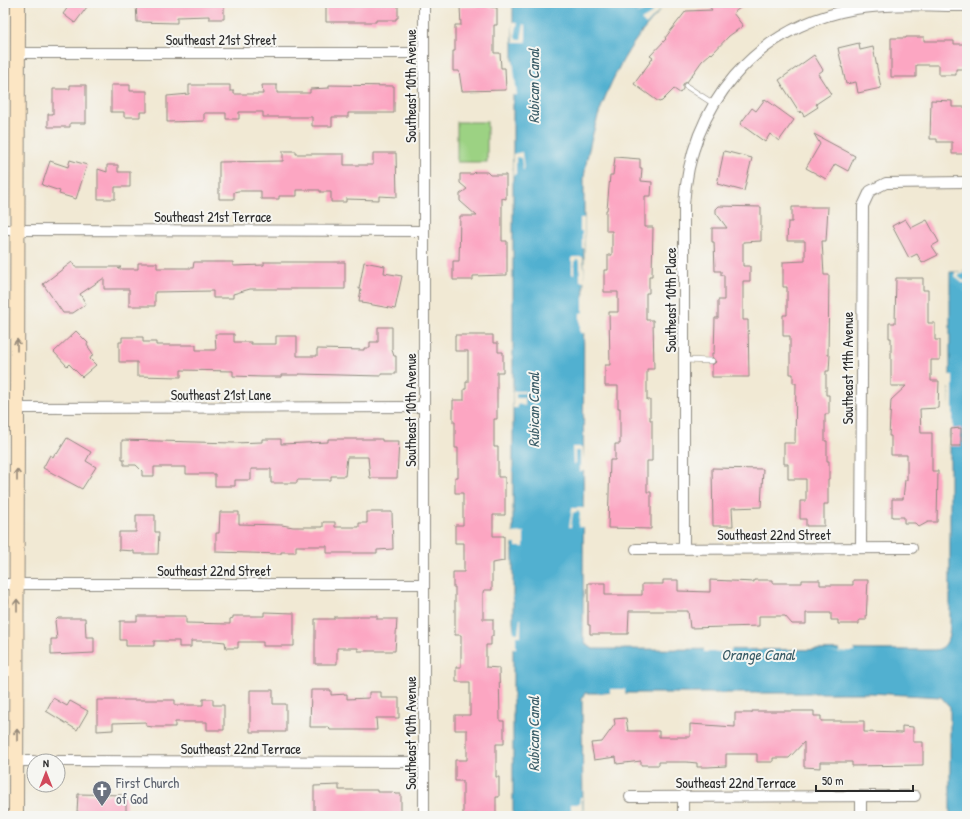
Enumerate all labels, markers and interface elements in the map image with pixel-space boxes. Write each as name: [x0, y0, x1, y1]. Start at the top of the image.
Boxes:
street label: Southeast 10th Avenue: [401, 29, 420, 143]
street label: Southeast 21st Street: [166, 30, 276, 49]
water label: Rubican Canal: [523, 47, 544, 124]
street label: Southeast 21st Terrace: [154, 207, 272, 226]
street label: Southeast 10th Place: [661, 247, 680, 353]
street label: Southeast 11th Avenue: [838, 311, 857, 424]
one-way arrow: [13, 339, 21, 352]
street label: Southeast 10th Avenue: [401, 353, 420, 467]
water label: Rubican Canal: [523, 371, 544, 448]
street label: Southeast 21st Lane: [171, 385, 272, 404]
one-way arrow: [13, 469, 21, 482]
street label: Southeast 22nd Street: [717, 525, 831, 544]
street label: Southeast 22nd Street: [157, 561, 271, 580]
one-way arrow: [13, 599, 21, 612]
water label: Orange Canal: [721, 644, 796, 665]
street label: Southeast 10th Avenue: [401, 676, 420, 790]
water label: Rubican Canal: [523, 695, 544, 772]
one-way arrow: [13, 729, 20, 742]
street label: Southeast 22nd Terrace: [181, 739, 302, 758]
north arrow: [26, 753, 66, 793]
text: N: [43, 756, 49, 770]
scale bar: [816, 767, 913, 793]
text: 50 m: [822, 772, 843, 789]
place label: First Church of God: [115, 773, 179, 808]
street label: Southeast 22nd Terrace: [676, 773, 797, 792]
church icon: First Church of God: [91, 779, 113, 807]

